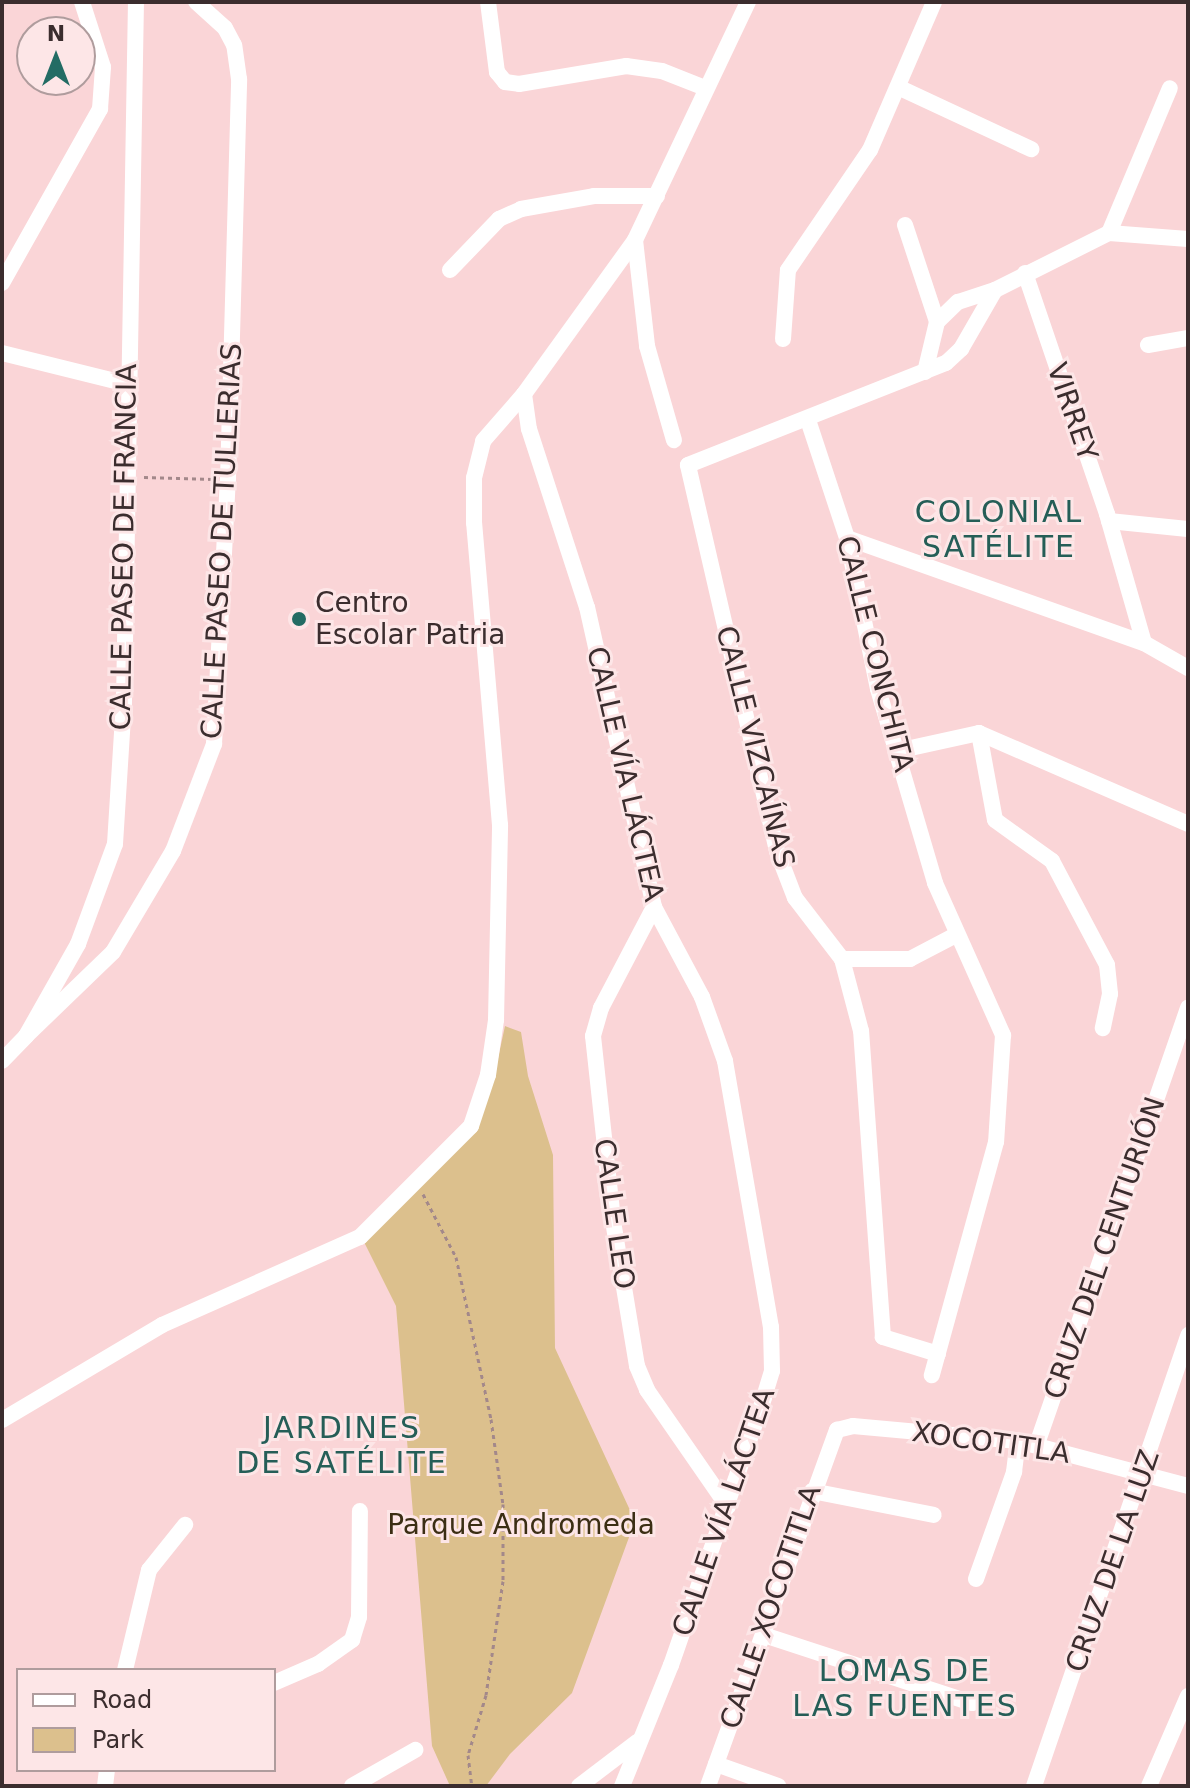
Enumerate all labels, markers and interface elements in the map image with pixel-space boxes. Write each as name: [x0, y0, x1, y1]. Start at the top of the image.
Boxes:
north arrow: [16, 16, 96, 96]
text: N: [47, 21, 65, 46]
street label: CALLE PASEO DE TULLERIAS: [195, 342, 249, 740]
street label: VIRREY: [1040, 359, 1104, 465]
street label: CALLE PASEO DE FRANCIA: [104, 363, 144, 731]
district label: COLONIAL SATÉLITE: [915, 494, 1083, 564]
street label: CALLE CONCHITA: [829, 533, 921, 775]
place label: Centro Escolar Patria: [315, 586, 505, 652]
marker: Centro Escolar Patria: [290, 610, 308, 628]
street label: CALLE VIZCAÍNAS: [709, 623, 801, 871]
street label: CALLE VÍA LÁCTEA: [579, 643, 671, 905]
street label: CRUZ DEL CENTURIÓN: [1037, 1093, 1173, 1403]
street label: CALLE LEO: [587, 1136, 641, 1292]
street label: CALLE VÍA LÁCTEA: [666, 1383, 782, 1641]
district label: JARDINES DE SATÉLITE: [236, 1410, 448, 1480]
street label: XOCOTITLA: [910, 1415, 1072, 1471]
street label: CRUZ DE LA LUZ: [1059, 1445, 1167, 1677]
street label: CALLE XOCOTITLA: [714, 1481, 828, 1733]
park label: Parque Andromeda: [387, 1508, 655, 1542]
district label: LOMAS DE LAS FUENTES: [792, 1653, 1018, 1724]
legend: [16, 1668, 276, 1772]
text: Road: [92, 1686, 152, 1714]
text: Park: [92, 1726, 144, 1754]

